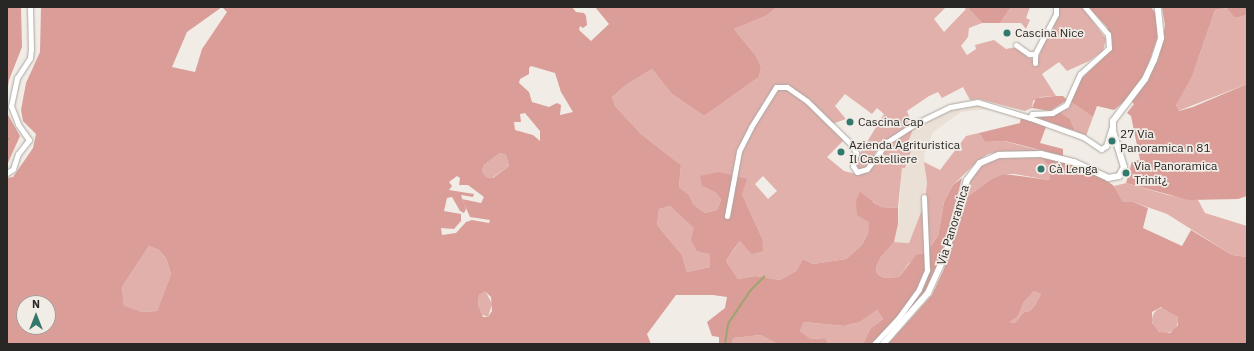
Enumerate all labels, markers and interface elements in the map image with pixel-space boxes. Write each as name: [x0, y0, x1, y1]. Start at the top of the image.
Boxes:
place label: Cascina Nice: [1015, 26, 1084, 40]
marker: Cascina Nice: [1002, 28, 1012, 38]
place label: Cascina Cap: [858, 115, 924, 129]
marker: Cascina Cap: [845, 117, 855, 127]
place label: 27 Via Panoramica n 81: [1120, 127, 1211, 155]
marker: 27 Via Panoramica n 81: [1107, 136, 1117, 146]
place label: Azienda Agrituristica Il Castelliere: [849, 138, 960, 166]
marker: Azienda Agrituristica Il Castelliere: [836, 147, 846, 157]
place label: Via Panoramica Trinit¿: [1134, 159, 1217, 187]
place label: Cà Lenga: [1049, 162, 1098, 176]
marker: Cà Lenga: [1036, 164, 1046, 174]
marker: Via Panoramica Trinit¿: [1121, 168, 1131, 178]
street label: Via Panoramica: [934, 183, 972, 267]
north arrow: [16, 295, 56, 335]
text: N: [32, 297, 40, 311]

